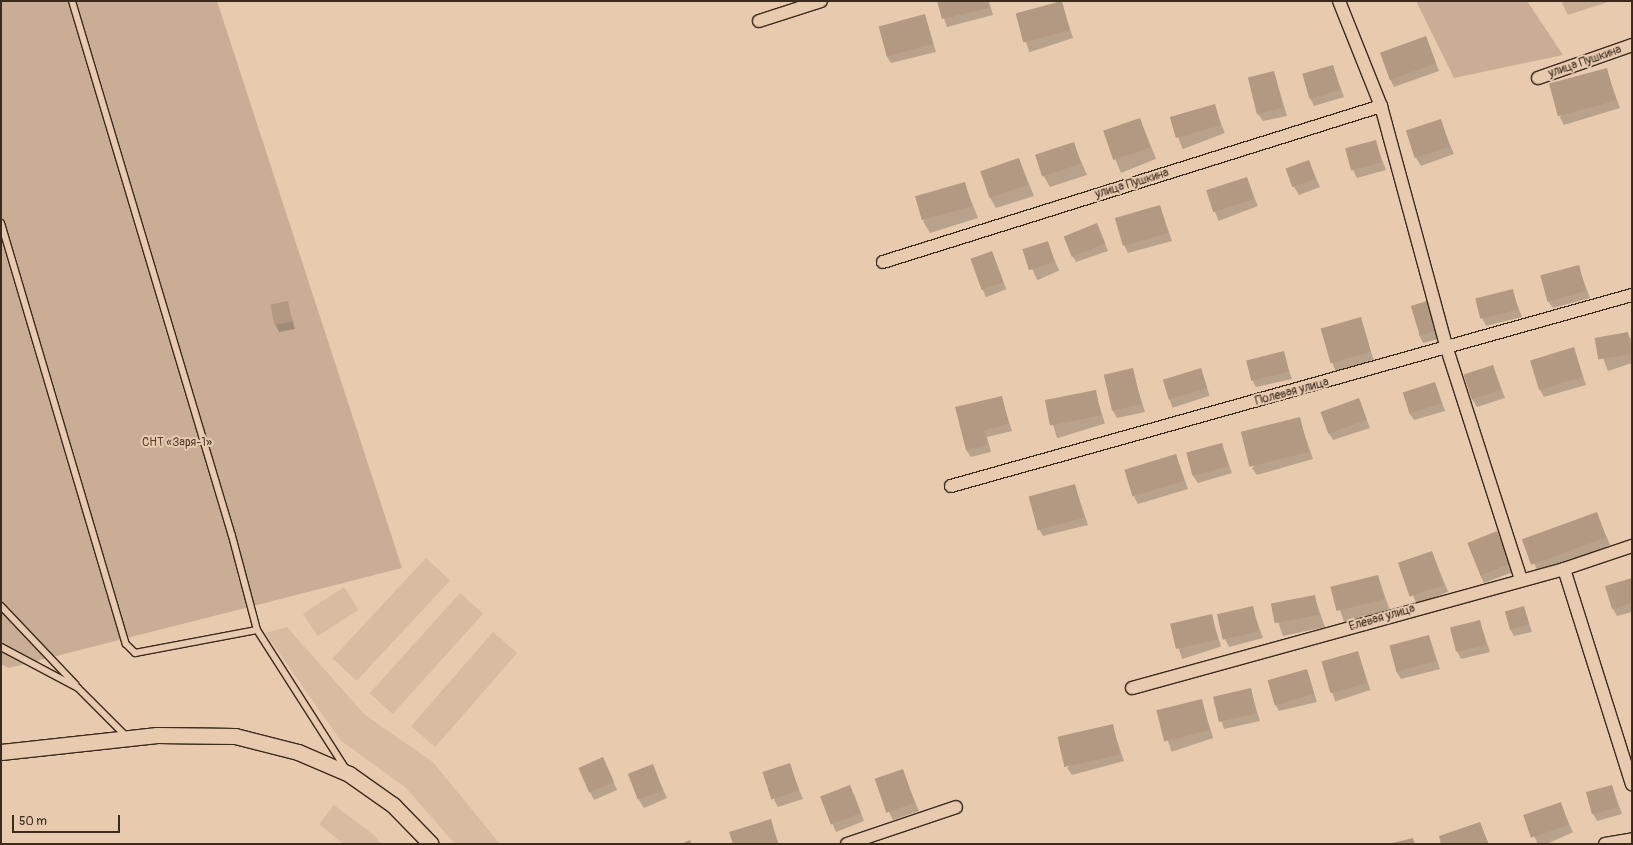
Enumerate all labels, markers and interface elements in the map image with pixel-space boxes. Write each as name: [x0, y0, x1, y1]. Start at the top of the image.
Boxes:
street label: улица Пушкина: [1547, 43, 1623, 81]
street label: улица Пушкина: [1093, 166, 1171, 202]
street label: Полевая улица: [1254, 375, 1330, 409]
park label: СНТ «Заря-1»: [142, 436, 212, 450]
street label: Елевая улица: [1347, 602, 1417, 634]
scale bar: [14, 807, 122, 833]
text: 50 m: [19, 814, 47, 829]

